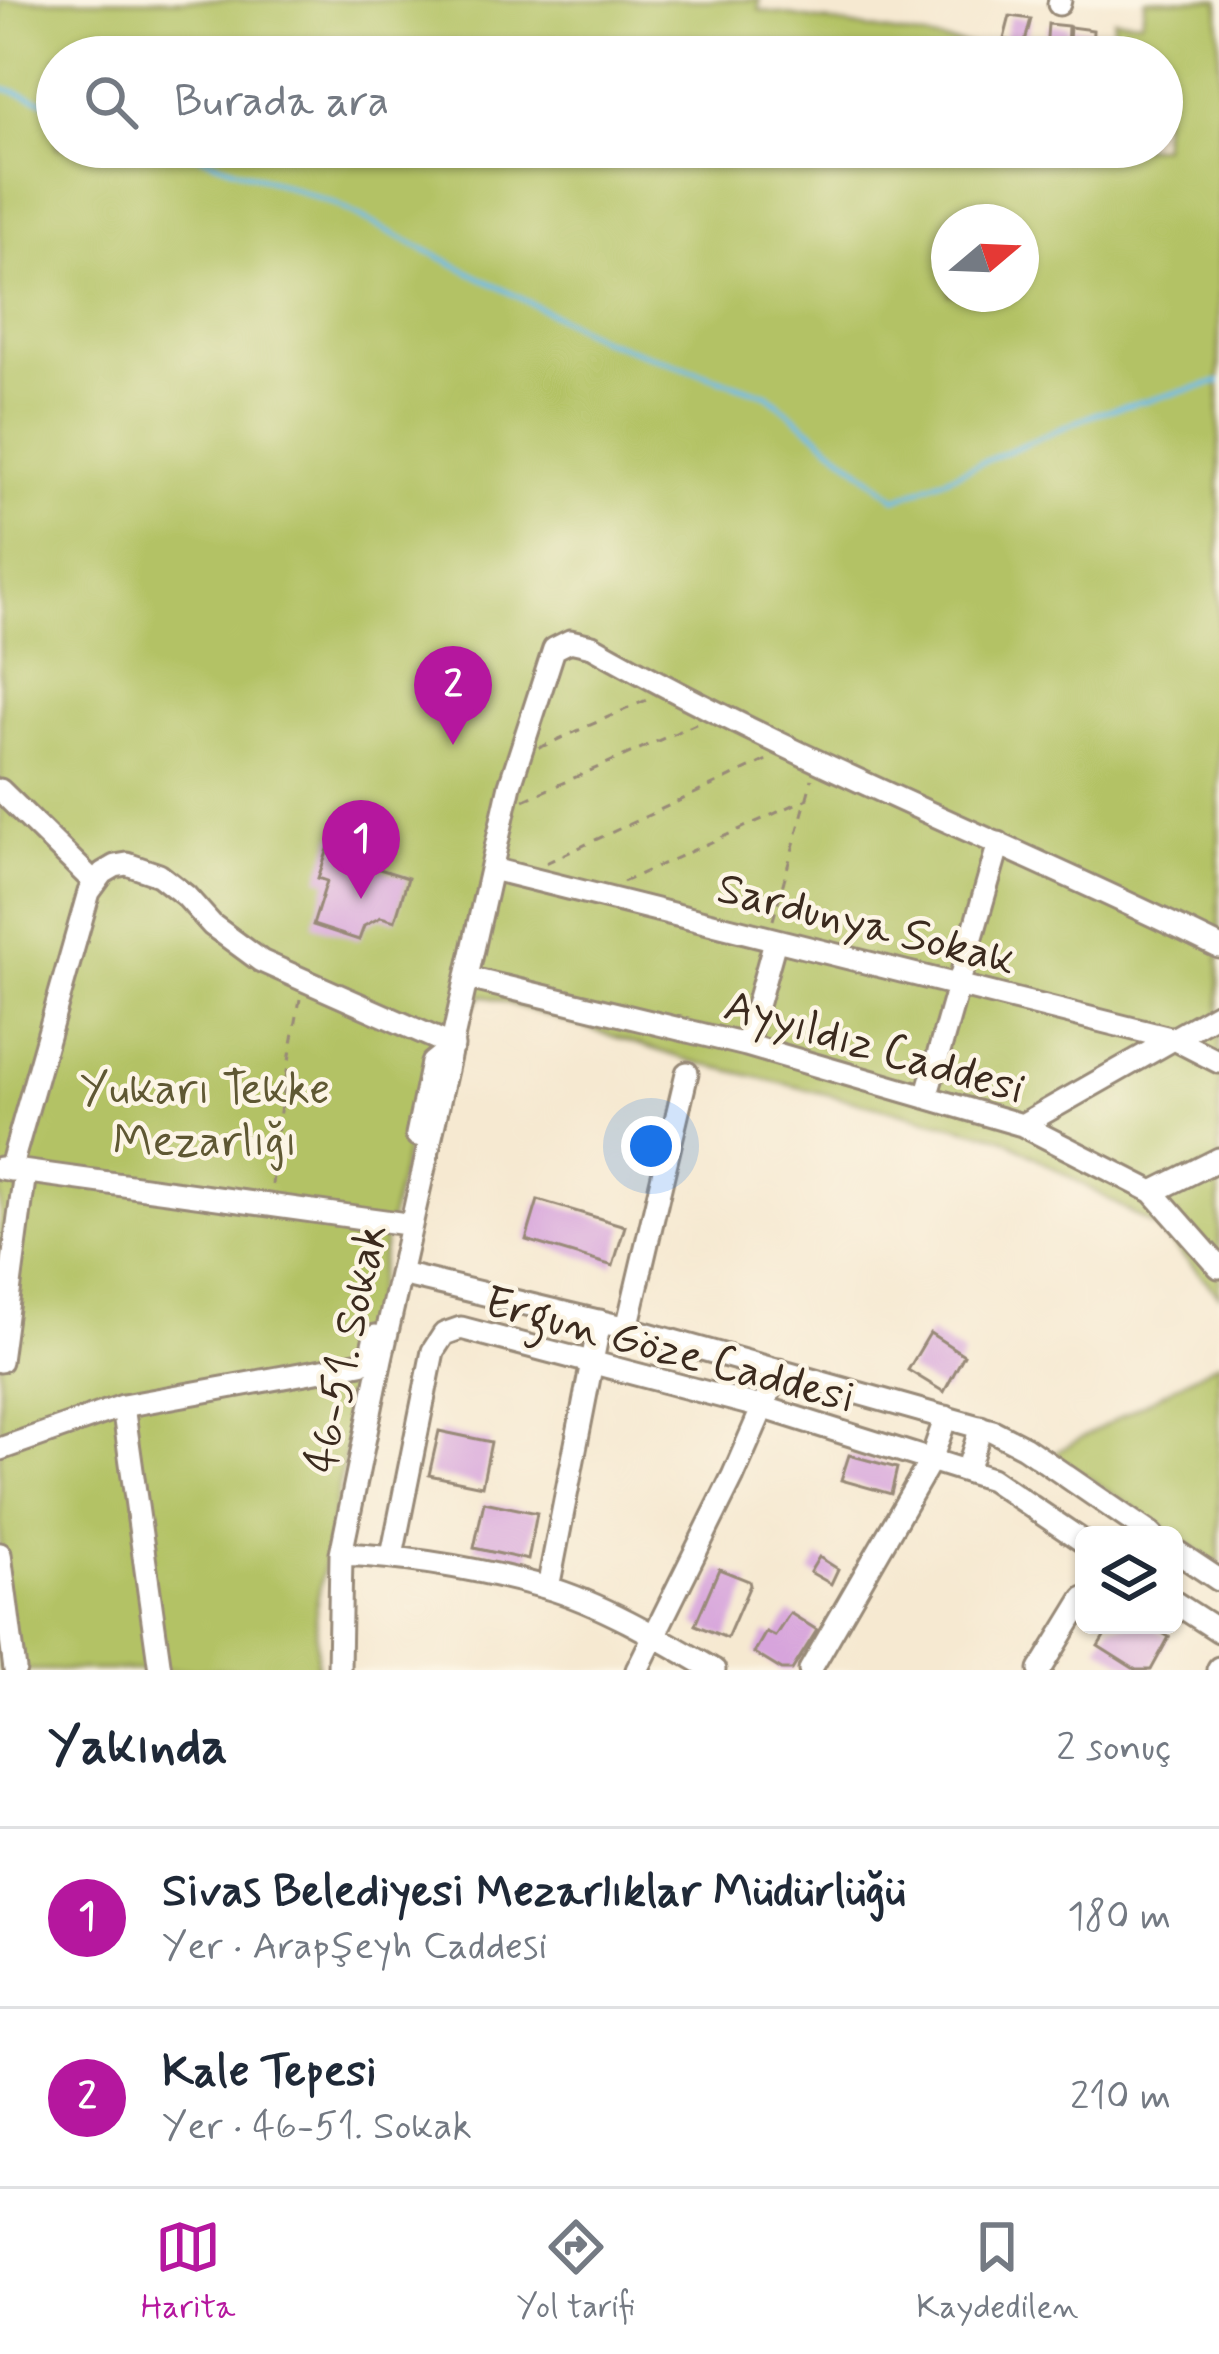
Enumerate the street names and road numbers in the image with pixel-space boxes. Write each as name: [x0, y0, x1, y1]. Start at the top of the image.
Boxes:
street label: Sardunya Sokak: [711, 860, 1021, 991]
street label: Ayyıldız Caddesi: [717, 977, 1031, 1119]
street label: 46-51. Sokak: [292, 1219, 403, 1479]
street label: Ergun Göze Caddesi: [477, 1273, 862, 1434]

